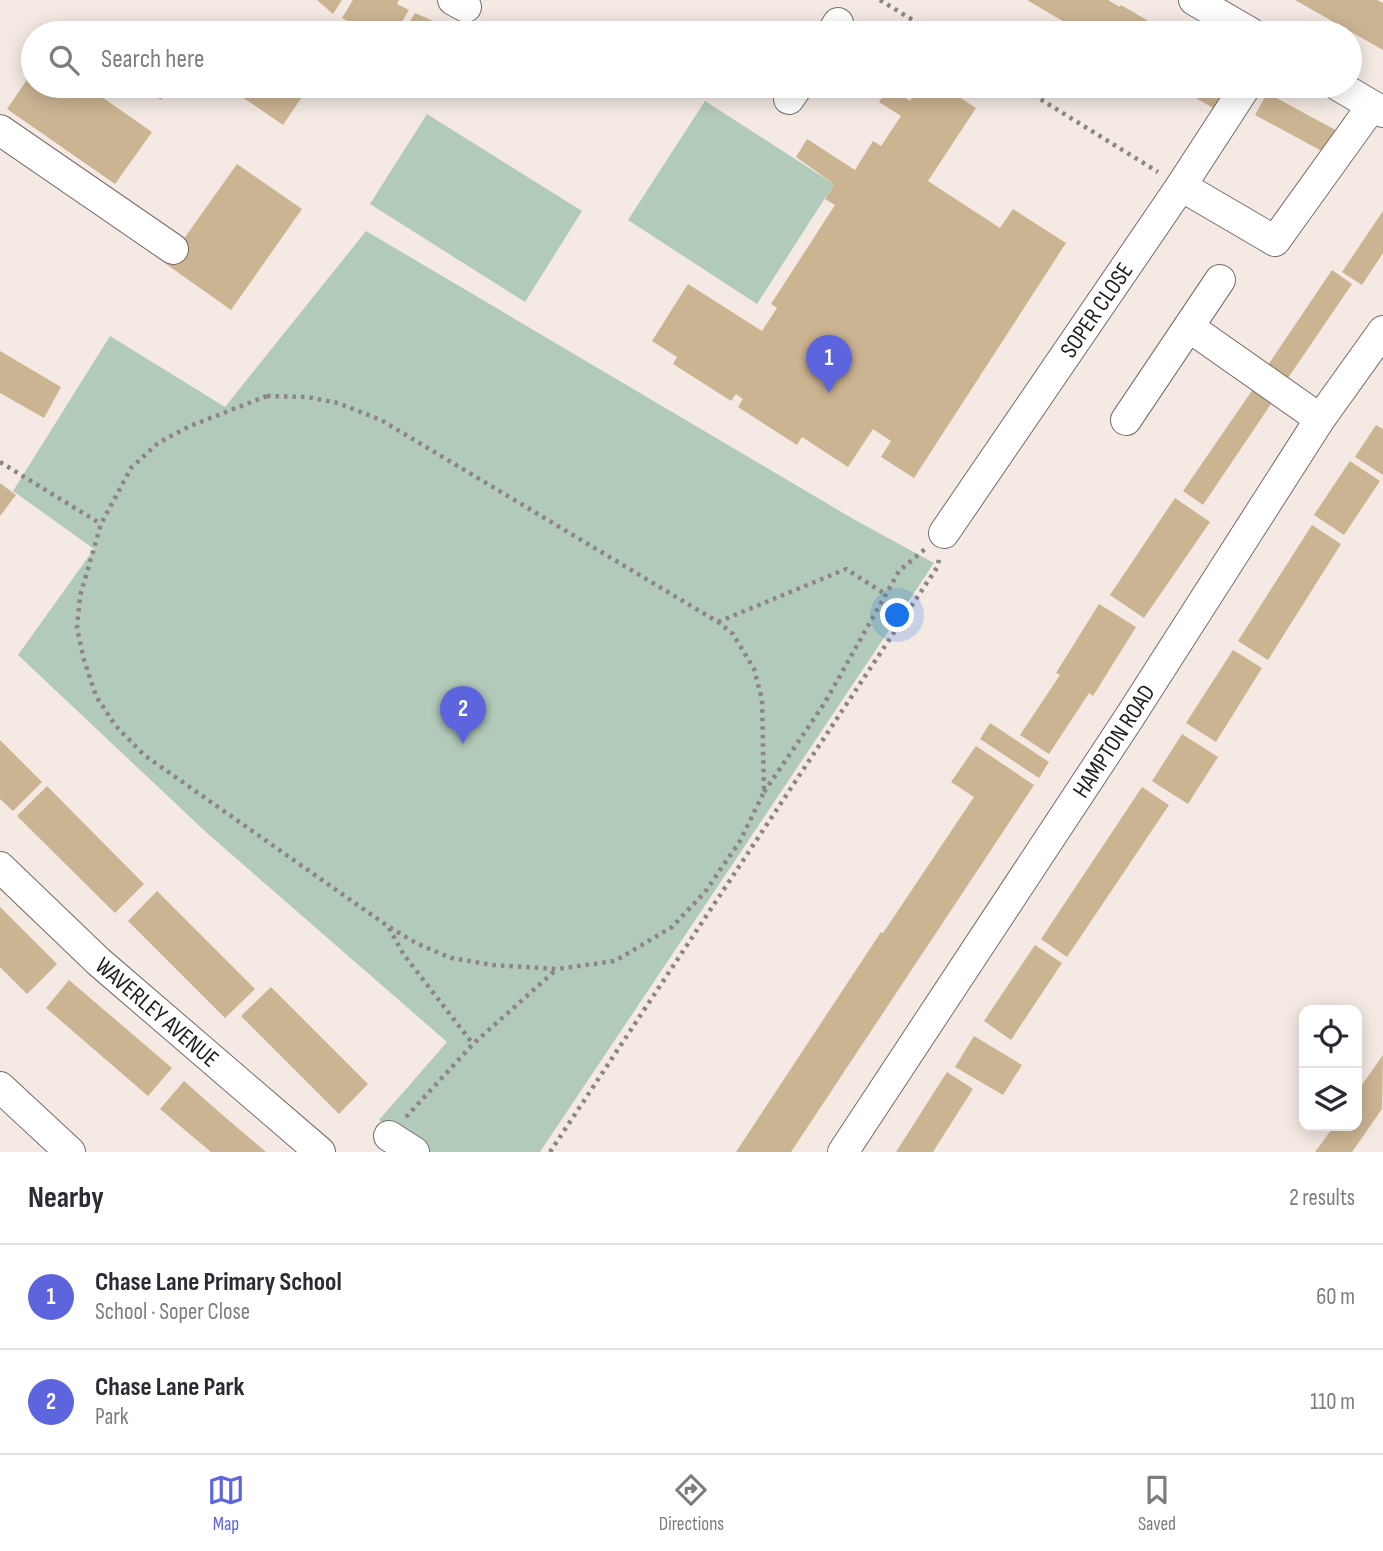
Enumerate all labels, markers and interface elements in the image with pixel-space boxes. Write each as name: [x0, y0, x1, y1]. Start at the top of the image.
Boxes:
search box: [21, 21, 1362, 98]
icon: search: [45, 41, 83, 79]
text: Search here: [101, 44, 204, 75]
street label: SOPER CLOSE: [1054, 257, 1139, 364]
pin: 1: [806, 335, 852, 393]
your location: [880, 598, 914, 632]
street label: HAMPTON ROAD: [1067, 680, 1161, 803]
pin: 2: [440, 686, 486, 744]
street label: WAVERLEY AVENUE: [89, 951, 225, 1073]
map controls: [1299, 1005, 1362, 1131]
button: locate: [1299, 1005, 1362, 1068]
button: layers: [1299, 1068, 1362, 1131]
text: Nearby: [28, 1180, 104, 1216]
text: 2 results: [1289, 1184, 1355, 1212]
text: Chase Lane Primary School: [95, 1267, 342, 1298]
text: 1: [46, 1283, 56, 1311]
text: 60 m: [1316, 1283, 1355, 1311]
text: School · Soper Close: [95, 1298, 250, 1326]
text: Chase Lane Park: [95, 1372, 245, 1403]
text: 2: [46, 1388, 56, 1416]
text: 110 m: [1310, 1388, 1355, 1416]
text: Park: [95, 1403, 129, 1431]
tab: Map: [207, 1471, 245, 1536]
tab: Directions: [659, 1471, 724, 1536]
tab: Saved: [1138, 1471, 1176, 1536]

